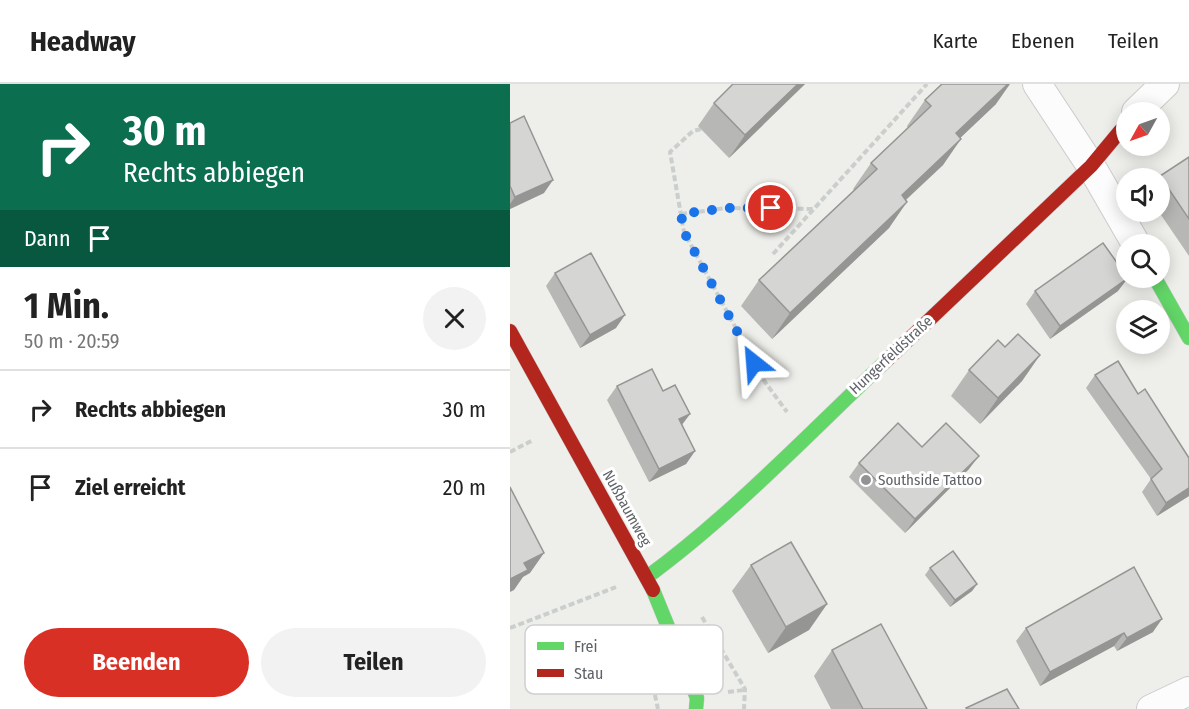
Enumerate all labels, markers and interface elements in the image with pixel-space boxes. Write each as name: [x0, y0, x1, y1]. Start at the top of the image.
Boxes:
text: Headway: [30, 25, 136, 58]
text: Karte: [932, 28, 978, 54]
text: Ebenen: [1011, 28, 1075, 54]
text: Teilen: [1108, 28, 1159, 54]
north arrow: [1116, 102, 1170, 156]
map controls: [1116, 102, 1170, 354]
text: 30 m: [123, 106, 207, 156]
icon: right: [24, 108, 102, 186]
text: Rechts abbiegen: [123, 157, 305, 189]
button: sound: [1116, 168, 1170, 222]
pin: [745, 182, 796, 233]
icon: arrive: [754, 191, 787, 224]
icon: arrive: [83, 222, 116, 255]
text: Dann: [24, 225, 71, 252]
button: search: [1116, 234, 1170, 288]
text: 1 Min.: [24, 284, 109, 328]
button: close: [423, 287, 486, 350]
button: layers: [1116, 300, 1170, 354]
street label: Hungerfeldstraße: [846, 312, 936, 398]
text: 50 m · 20:59: [24, 329, 119, 353]
position arrow: [722, 331, 786, 395]
icon: right: [24, 393, 57, 426]
text: Rechts abbiegen: [75, 396, 226, 423]
text: 30 m: [443, 396, 486, 423]
street label: Nußbaumweg: [599, 467, 655, 549]
icon: arrive: [24, 471, 57, 504]
place label: Southside Tattoo: [878, 471, 982, 489]
marker: Southside Tattoo: [859, 473, 873, 487]
text: Ziel erreicht: [75, 474, 186, 501]
text: 20 m: [443, 474, 486, 501]
legend: [525, 625, 723, 694]
button: Beenden: [24, 628, 249, 697]
button: Teilen: [261, 628, 486, 697]
text: Frei: [574, 637, 598, 656]
text: Stau: [574, 664, 603, 683]

